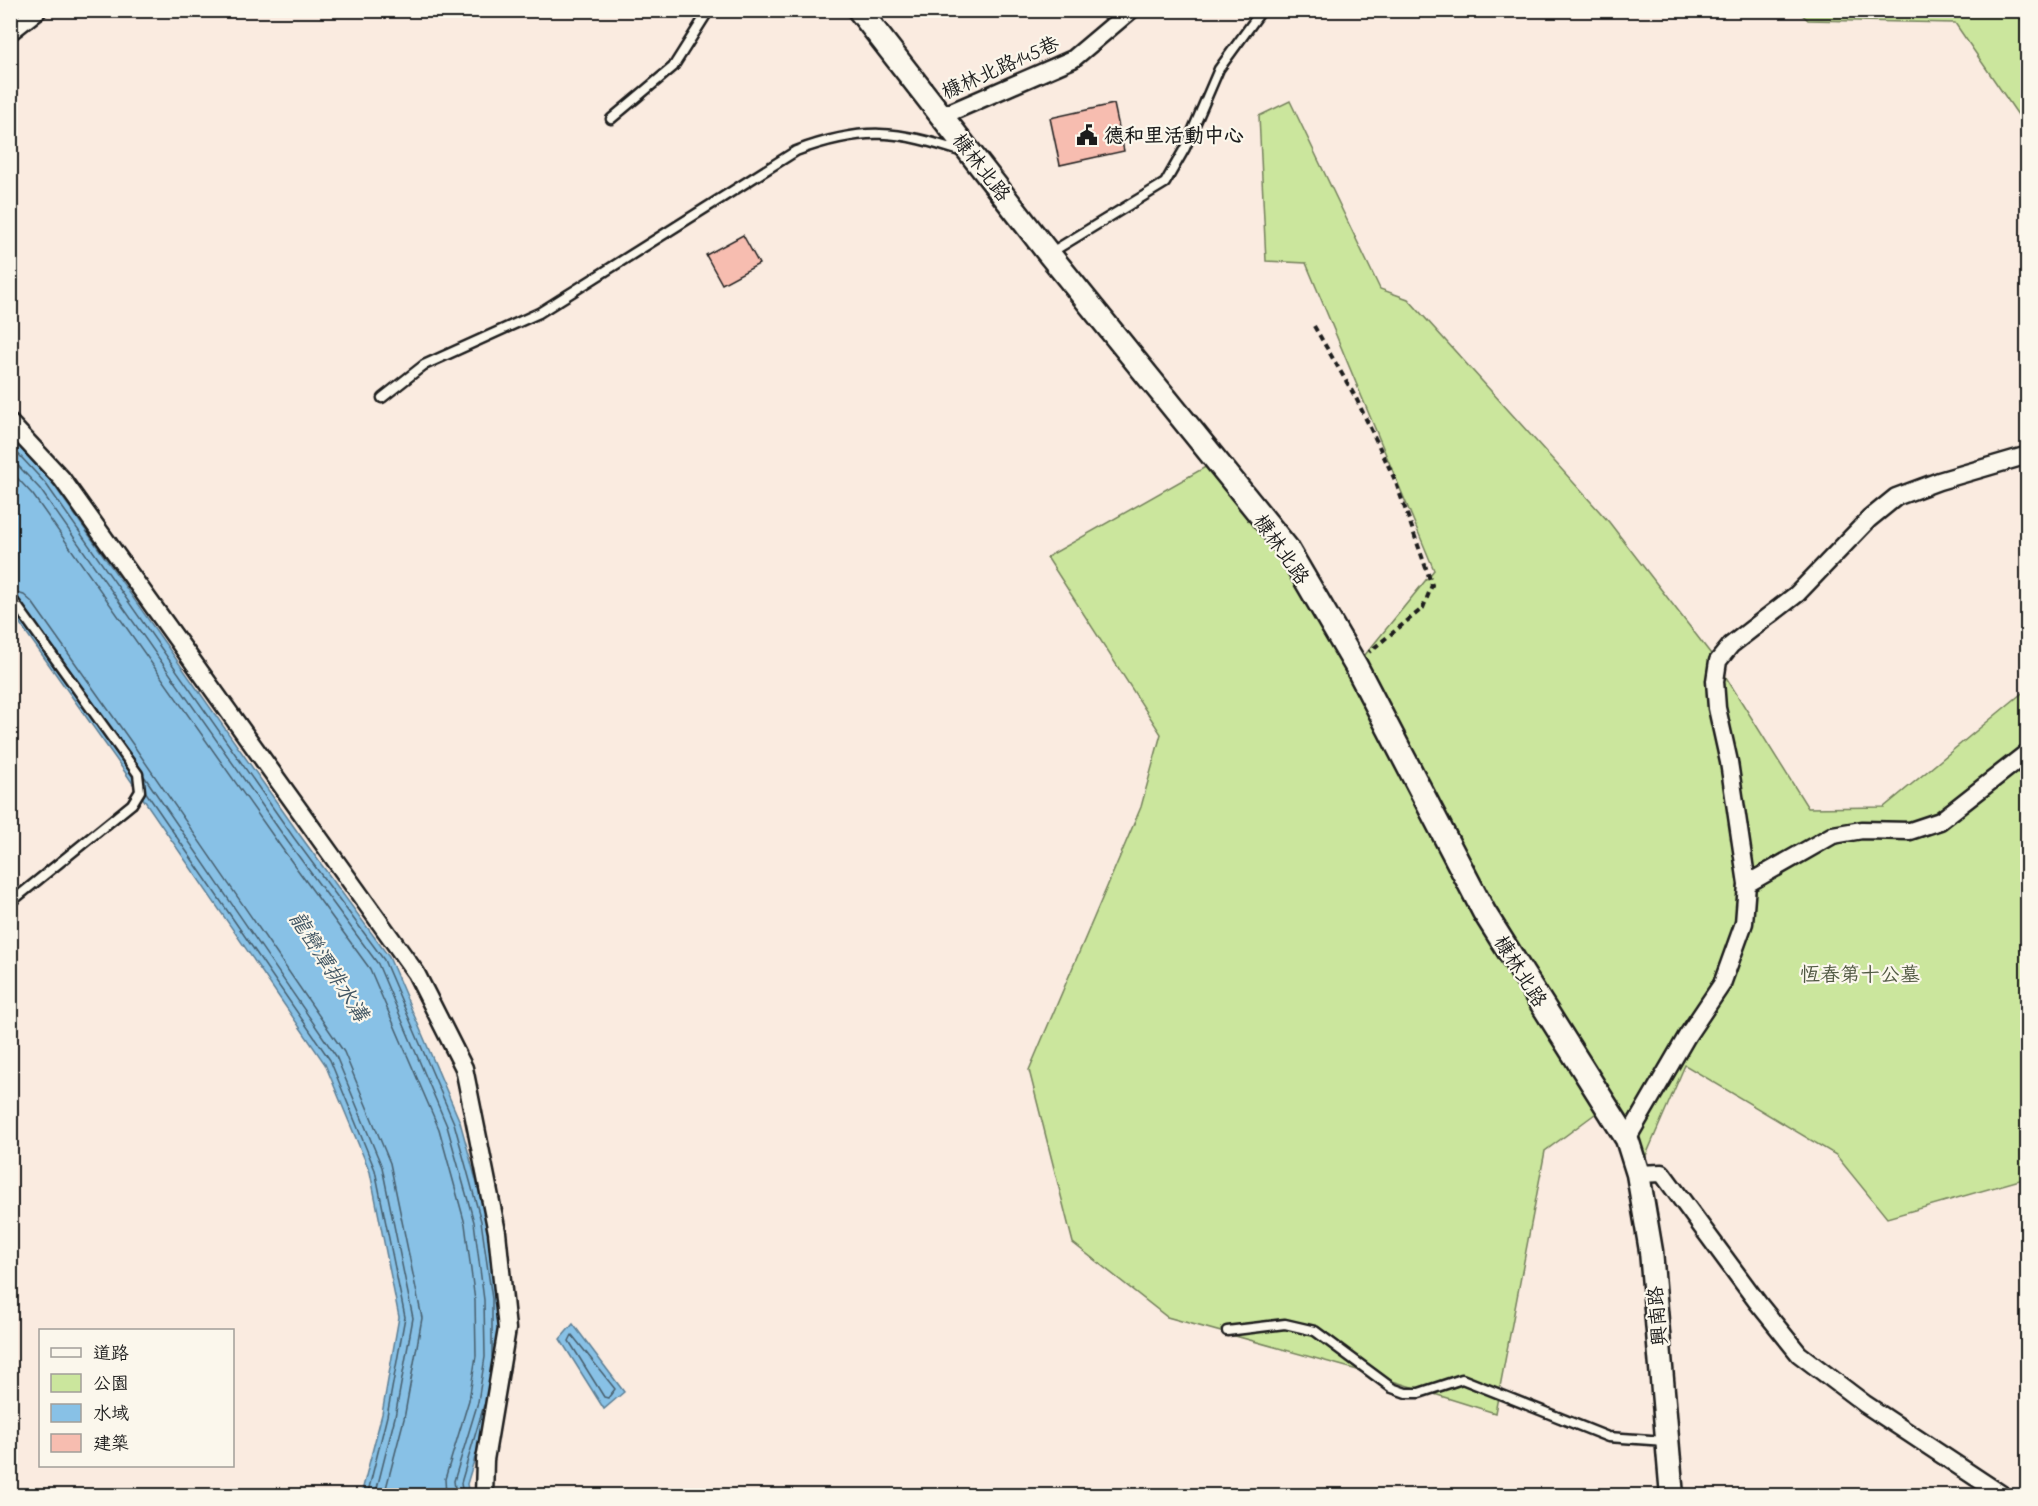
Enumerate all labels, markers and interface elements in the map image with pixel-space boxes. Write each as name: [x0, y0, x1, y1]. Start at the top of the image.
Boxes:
street label: 槺林北路145巷: [938, 30, 1065, 108]
public building icon: 德和里活動中心: [1075, 123, 1099, 147]
place label: 德和里活動中心: [1104, 123, 1244, 152]
street label: 槺林北路: [944, 128, 1017, 210]
street label: 槺林北路: [1245, 509, 1315, 592]
water label: 龍巒潭排水溝: [280, 906, 375, 1030]
street label: 槺林北路: [1485, 931, 1553, 1015]
park label: 恆春第十公墓: [1800, 962, 1920, 991]
street label: 興南路: [1642, 1284, 1677, 1347]
legend: [39, 1329, 234, 1467]
text: 道路: [93, 1342, 129, 1368]
text: 公園: [93, 1372, 129, 1398]
text: 水域: [93, 1402, 129, 1428]
text: 建築: [93, 1432, 129, 1458]

